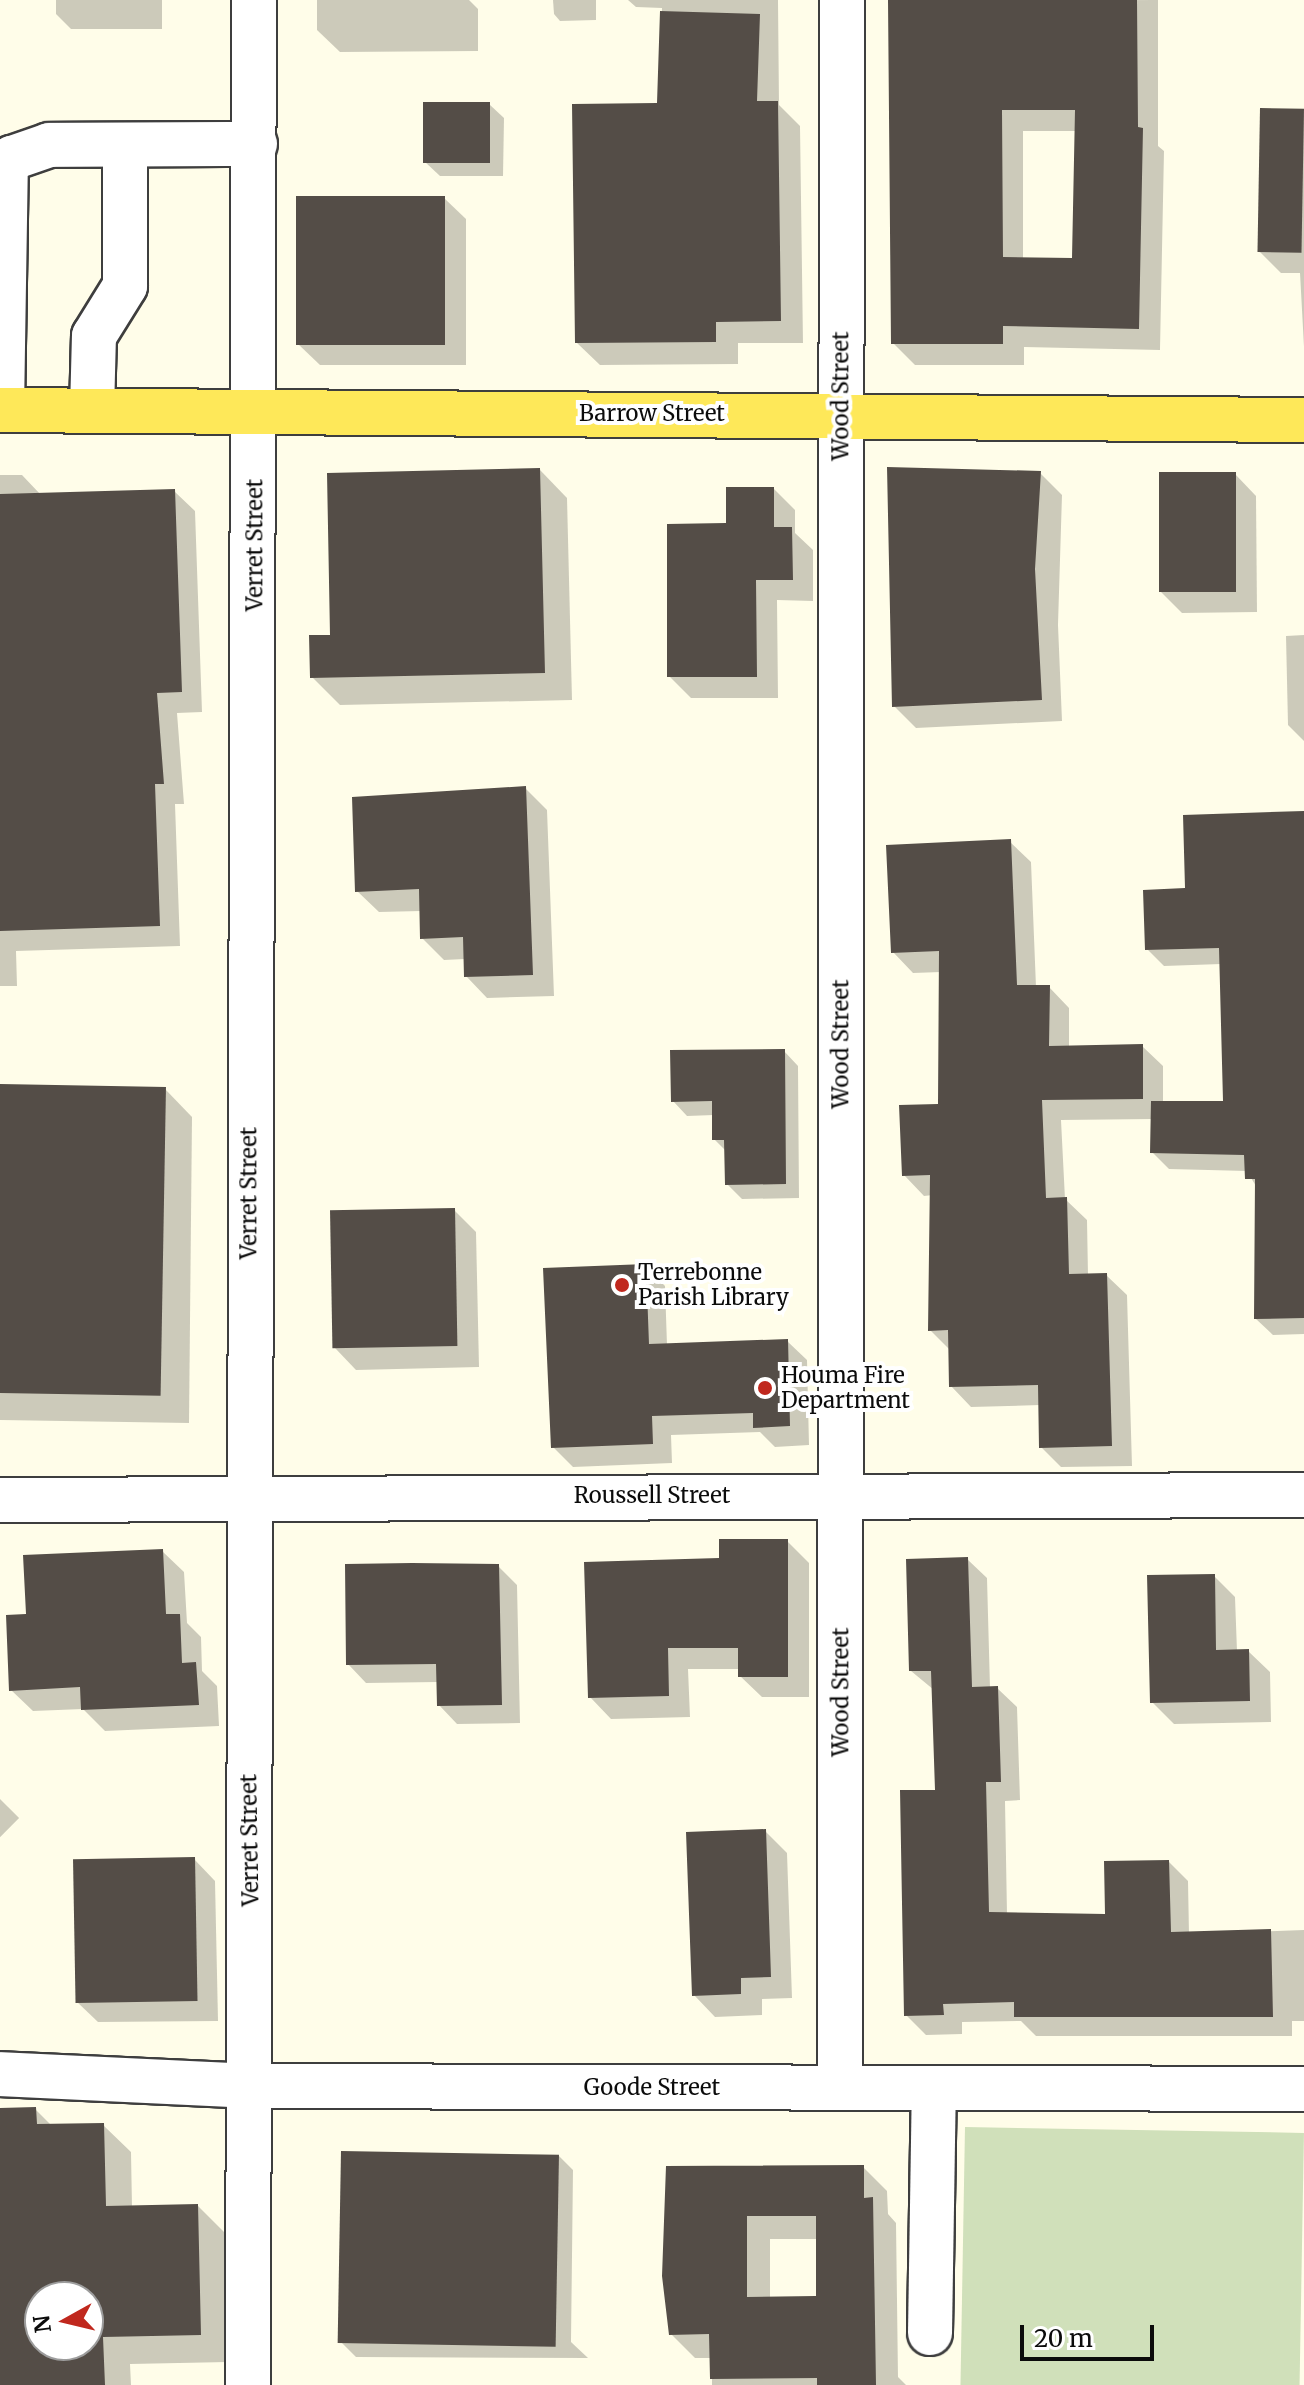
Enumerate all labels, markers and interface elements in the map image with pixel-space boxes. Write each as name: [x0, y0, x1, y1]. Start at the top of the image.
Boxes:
street label: Wood Street: [828, 331, 854, 461]
street label: Barrow Street: [579, 401, 725, 427]
street label: Verret Street: [242, 479, 268, 611]
street label: Wood Street: [828, 979, 854, 1109]
street label: Verret Street: [236, 1127, 262, 1259]
place label: Terrebonne Parish Library: [638, 1259, 789, 1310]
marker: Terrebonne Parish Library: [613, 1276, 631, 1294]
place label: Houma Fire Department: [781, 1362, 910, 1414]
marker: Houma Fire Department: [756, 1379, 774, 1397]
street label: Roussell Street: [574, 1483, 730, 1509]
street label: Wood Street: [828, 1627, 854, 1757]
street label: Verret Street: [236, 1774, 264, 1906]
street label: Goode Street: [584, 2075, 720, 2101]
north arrow: [24, 2281, 104, 2361]
scale bar: [1024, 2309, 1158, 2359]
text: N: [27, 2314, 57, 2335]
text: 20 m: [1034, 2323, 1093, 2354]

